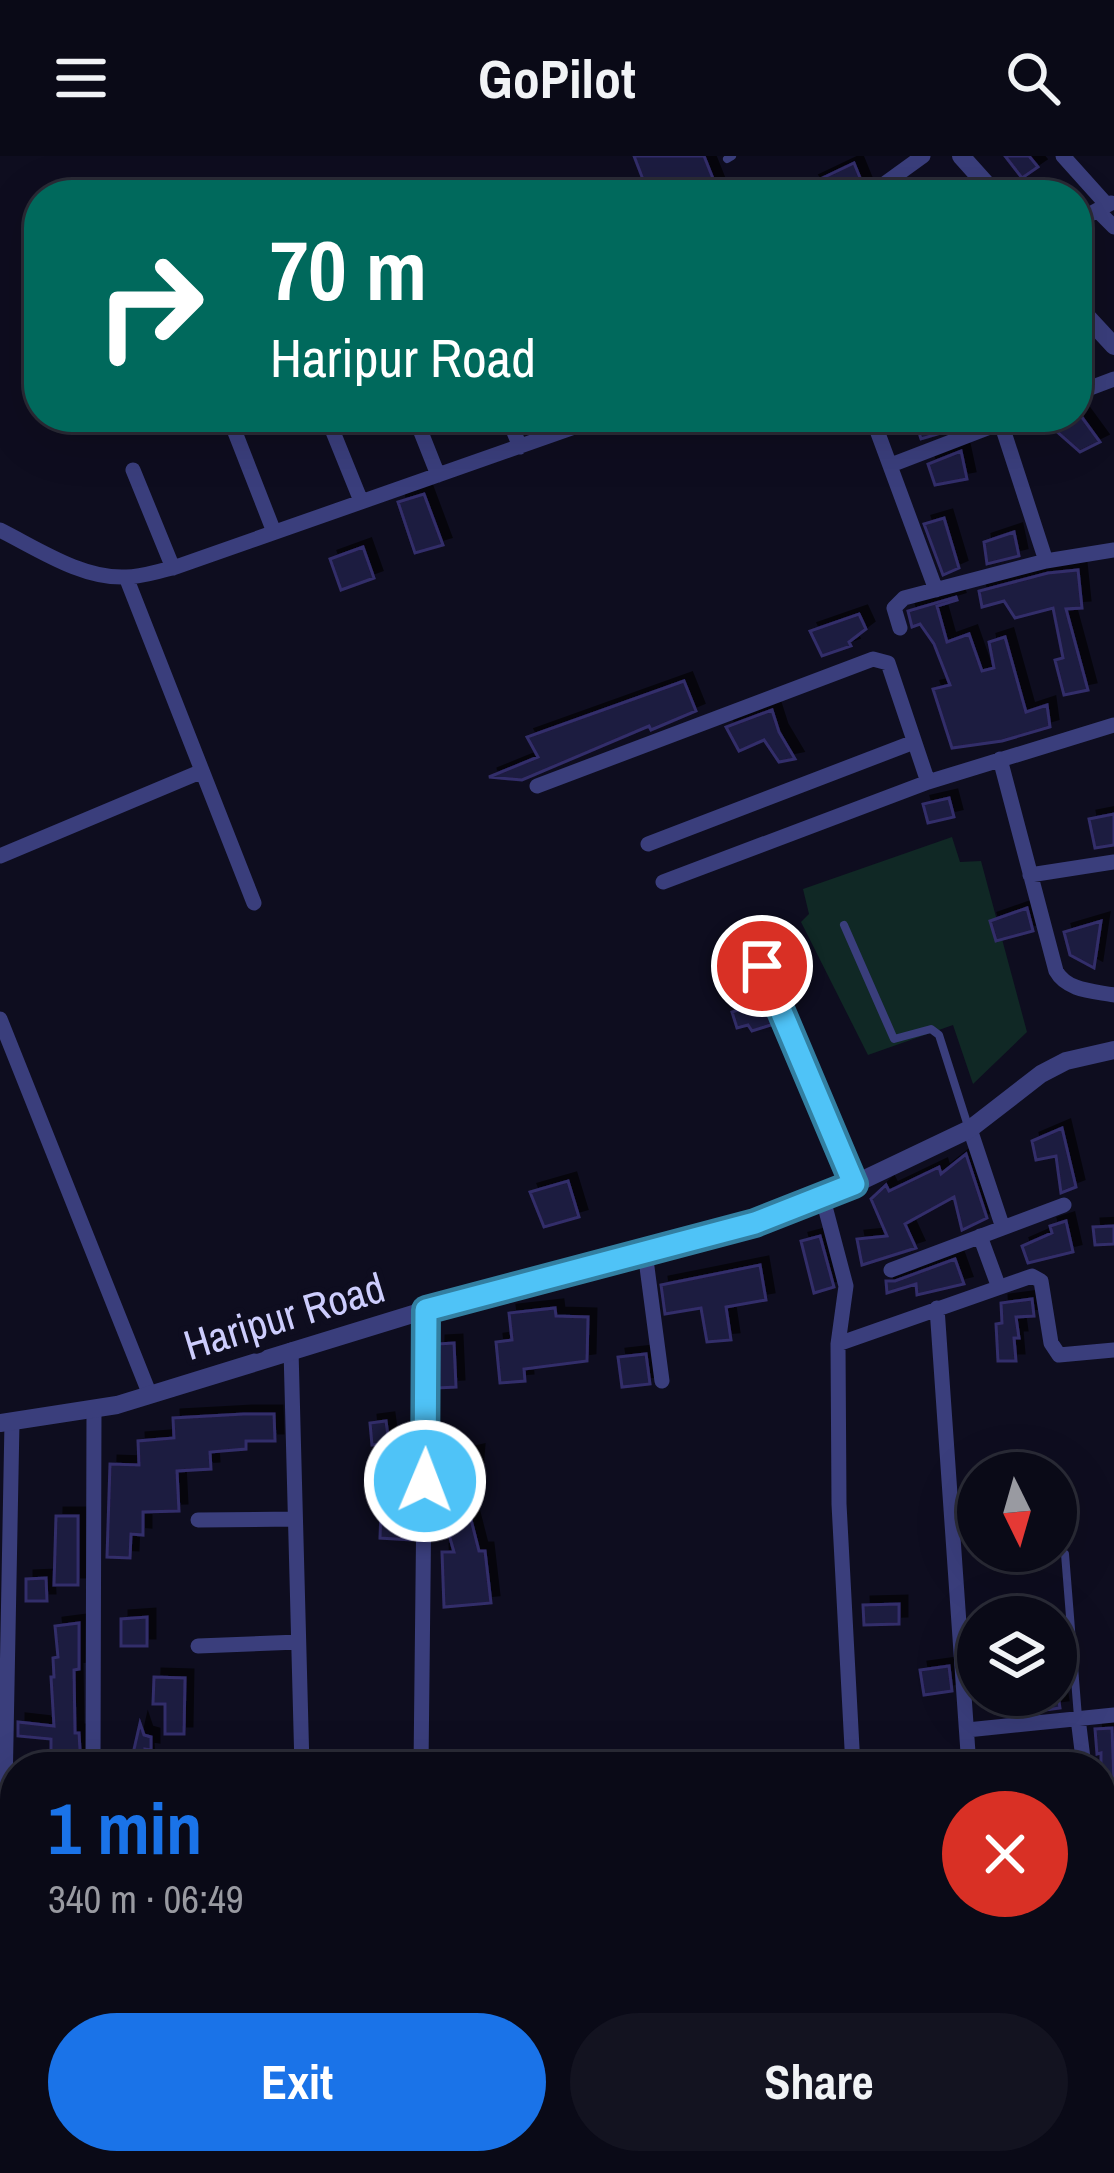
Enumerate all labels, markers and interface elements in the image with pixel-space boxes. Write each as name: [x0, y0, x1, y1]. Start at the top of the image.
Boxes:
text: GoPilot: [478, 42, 636, 115]
icon: menu: [48, 45, 114, 111]
icon: search: [1000, 45, 1066, 111]
text: 70 m: [270, 213, 427, 326]
icon: right: [72, 228, 228, 384]
text: Haripur Road: [270, 321, 536, 394]
pin: [711, 915, 813, 1017]
icon: arrive: [729, 933, 795, 999]
street label: Haripur Road: [177, 1259, 391, 1373]
position arrow: [362, 1418, 488, 1544]
north arrow: [957, 1452, 1077, 1572]
map controls: [957, 1452, 1077, 1716]
button: layers: [957, 1596, 1077, 1716]
text: 1 min: [48, 1779, 202, 1876]
button: close: [942, 1791, 1068, 1917]
text: 340 m · 06:49: [48, 1873, 244, 1925]
button: Exit: [48, 2013, 546, 2151]
button: Share: [570, 2013, 1068, 2151]

